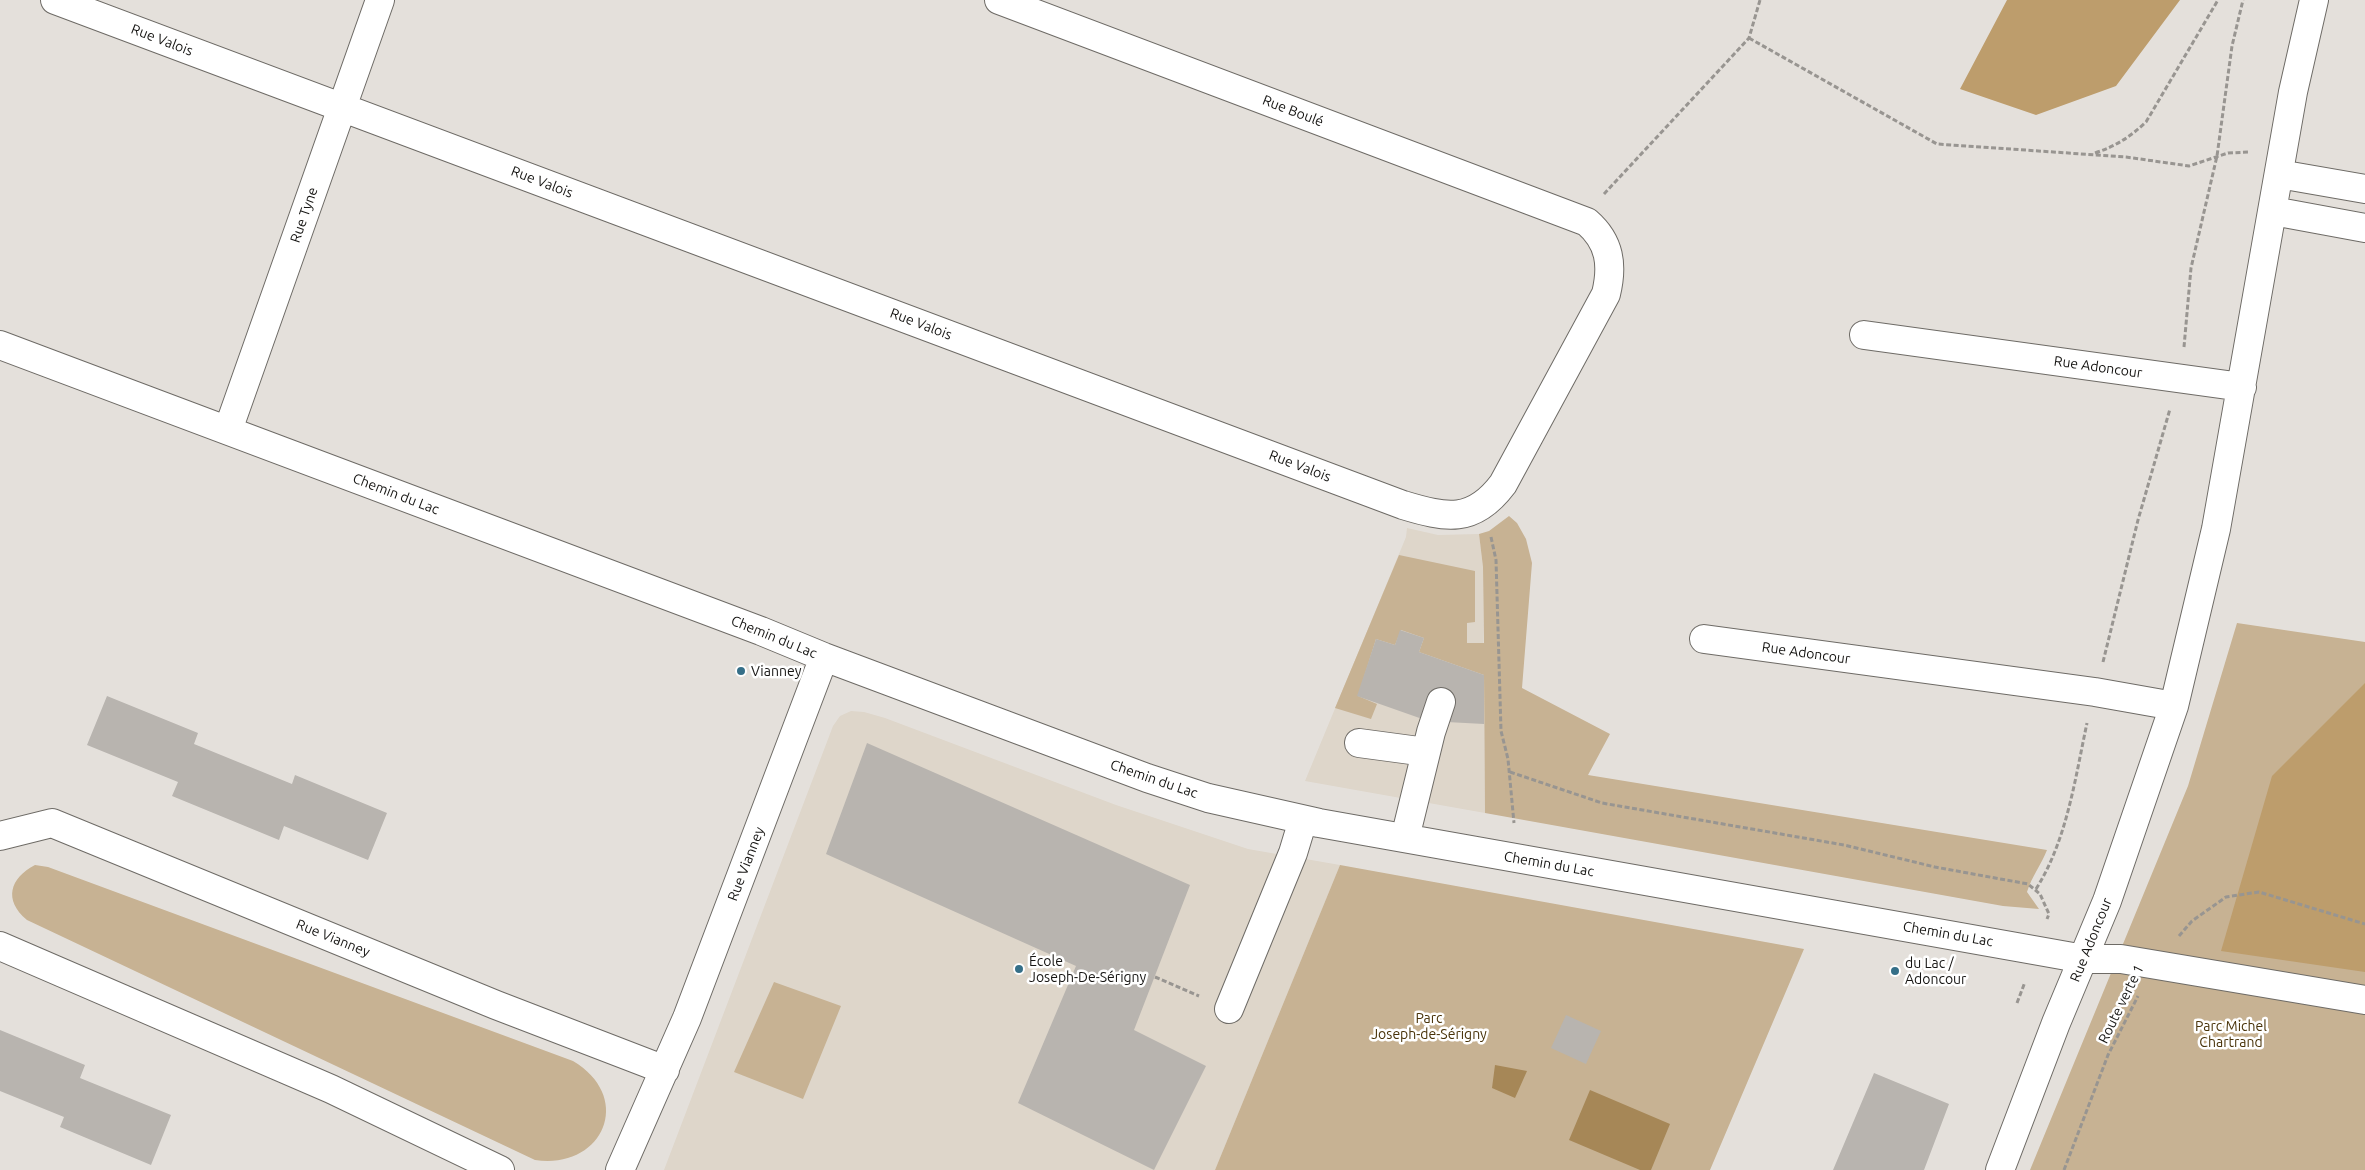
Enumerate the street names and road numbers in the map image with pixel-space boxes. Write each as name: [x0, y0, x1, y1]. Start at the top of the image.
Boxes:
street label: Rue Valois: [129, 21, 195, 59]
street label: Rue Boulé: [1260, 92, 1326, 130]
street label: Rue Valois: [509, 163, 575, 201]
street label: Rue Tyne: [287, 185, 321, 245]
street label: Rue Valois: [888, 305, 954, 343]
street label: Rue Adoncour: [2053, 352, 2143, 382]
street label: Rue Valois: [1267, 447, 1333, 485]
street label: Chemin du Lac: [350, 470, 442, 518]
street label: Chemin du Lac: [729, 612, 819, 662]
street label: Rue Adoncour: [1761, 638, 1851, 668]
street label: Chemin du Lac: [1108, 756, 1200, 802]
street label: Rue Vianney: [724, 825, 768, 903]
street label: Chemin du Lac: [1503, 848, 1595, 880]
street label: Rue Adoncour: [2067, 896, 2115, 984]
street label: Rue Vianney: [294, 916, 372, 960]
street label: Chemin du Lac: [1902, 918, 1994, 950]
street label: Route verte 1: [2095, 962, 2147, 1046]

